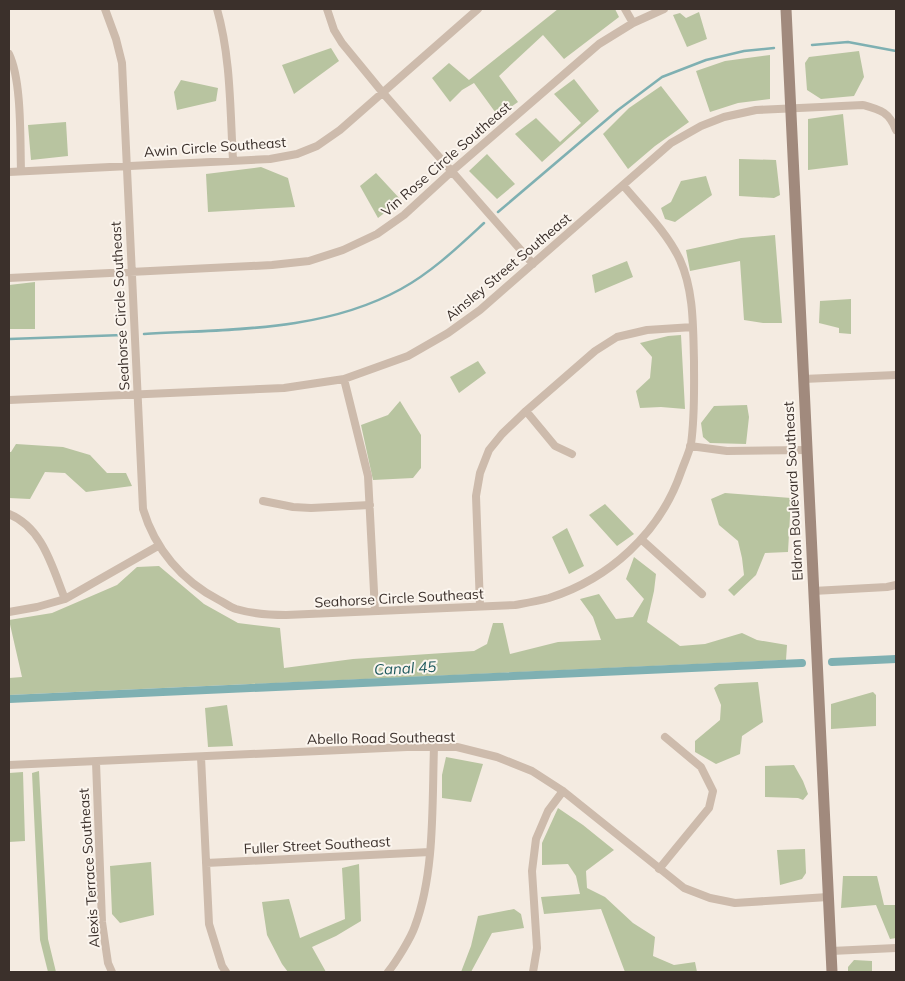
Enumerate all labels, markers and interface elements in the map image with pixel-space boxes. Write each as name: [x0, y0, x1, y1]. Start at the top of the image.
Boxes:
street label: Vin Rose Circle Southeast: [378, 98, 515, 220]
street label: Awin Circle Southeast: [143, 133, 287, 161]
street label: Ainsley Street Southeast: [441, 209, 575, 325]
street label: Seahorse Circle Southeast: [107, 221, 133, 391]
street label: Eldron Boulevard Southeast: [779, 401, 807, 581]
street label: Seahorse Circle Southeast: [314, 585, 484, 611]
water label: Canal 45: [373, 657, 437, 679]
street label: Abello Road Southeast: [307, 728, 455, 748]
street label: Alexis Terrace Southeast: [74, 788, 104, 948]
street label: Fuller Street Southeast: [243, 832, 391, 858]

